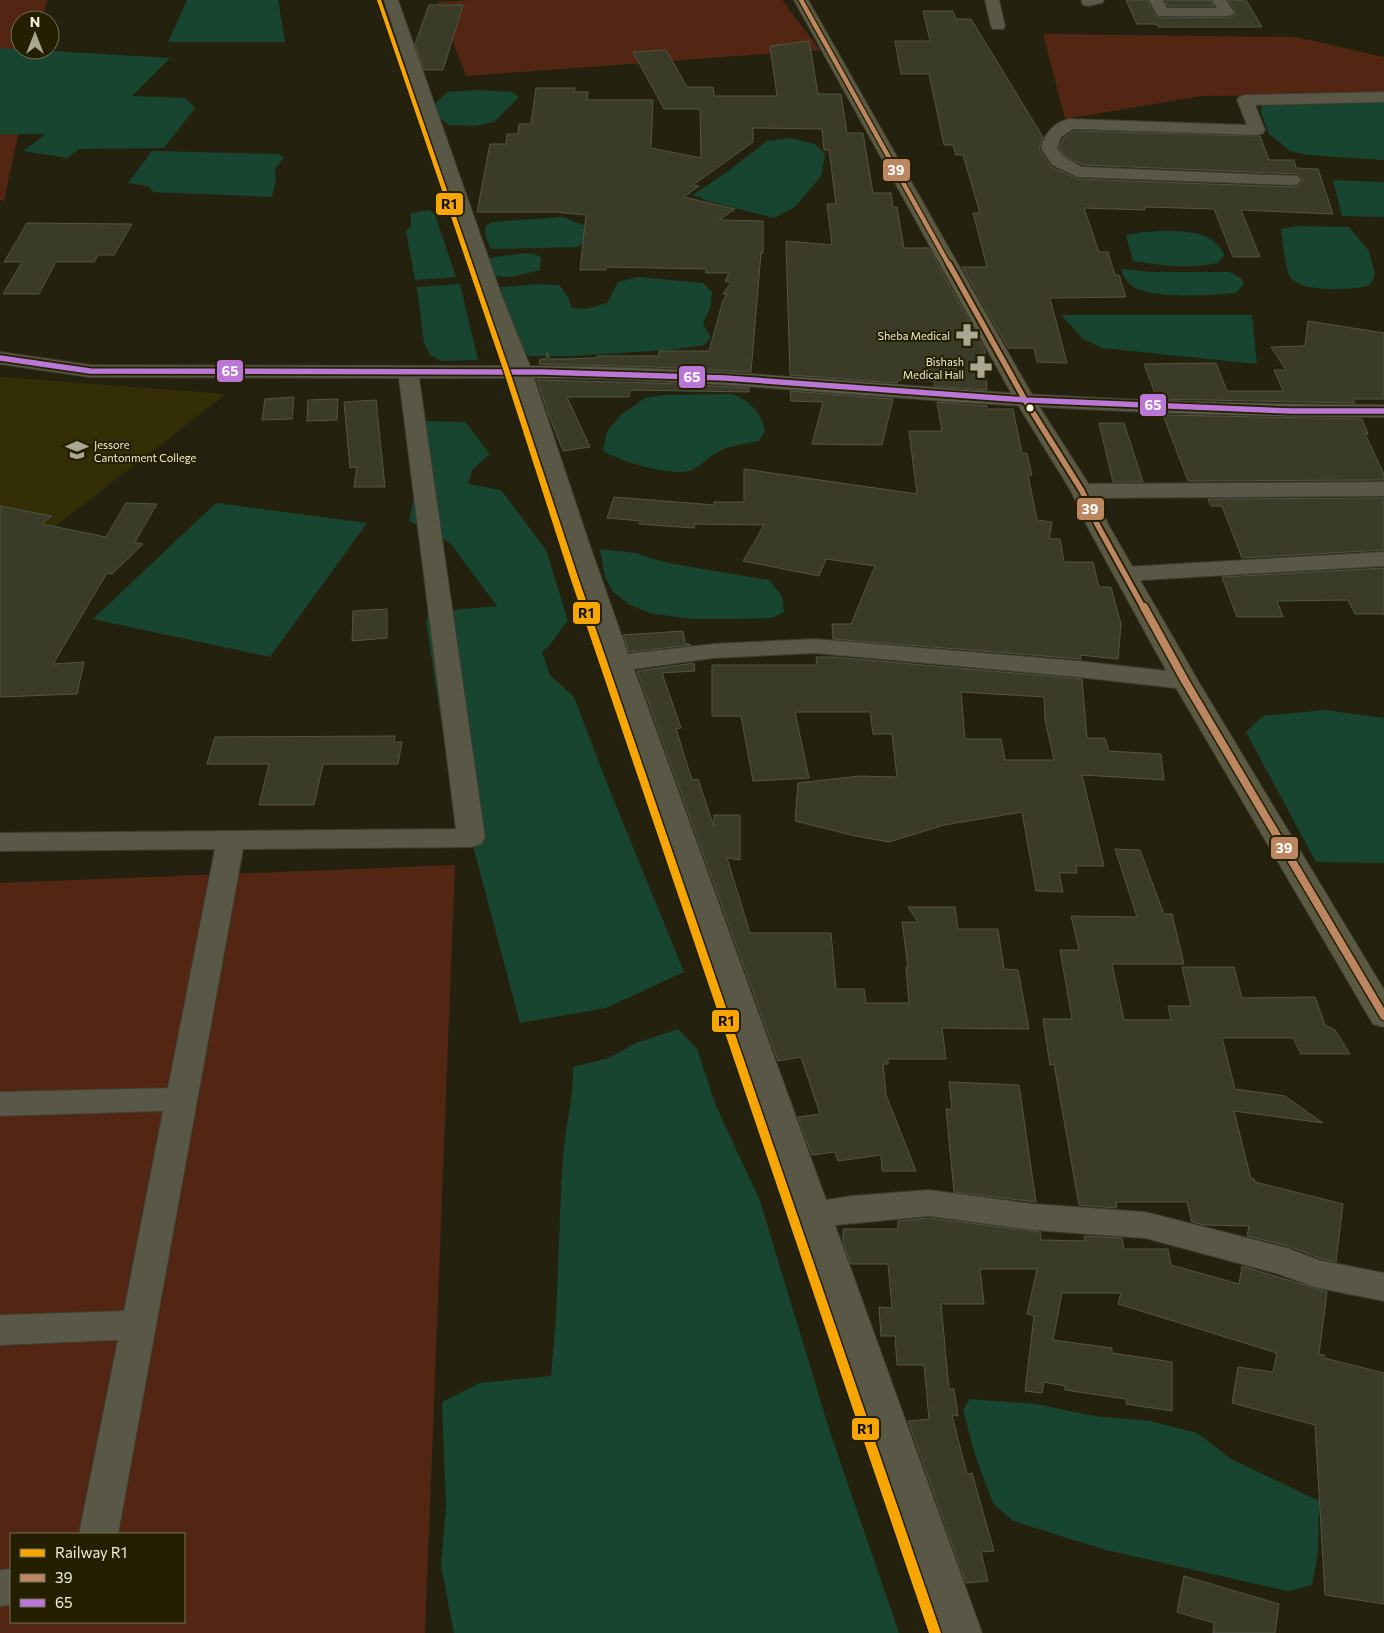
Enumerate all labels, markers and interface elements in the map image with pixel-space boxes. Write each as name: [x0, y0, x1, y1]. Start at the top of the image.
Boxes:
north arrow: [10, 10, 60, 60]
text: N: [30, 13, 40, 30]
line badge: 39: [882, 158, 911, 182]
text: 39: [888, 161, 905, 178]
line badge: R1: [435, 192, 464, 216]
text: R1: [441, 195, 457, 212]
pharmacy icon: Sheba Medical: [954, 322, 980, 348]
place label: Sheba Medical: [878, 329, 950, 342]
pharmacy icon: Bishash Medical Hall: [968, 354, 994, 380]
place label: Bishash Medical Hall: [903, 355, 964, 381]
line badge: 65: [216, 359, 244, 383]
text: 65: [222, 362, 238, 379]
line badge: 65: [678, 365, 706, 389]
text: 65: [684, 368, 700, 385]
line badge: 65: [1139, 393, 1167, 417]
text: 65: [1145, 396, 1161, 413]
unlabelled marker: [1025, 403, 1035, 413]
school or university icon: Jessore Cantonment College: [64, 437, 90, 463]
place label: Jessore Cantonment College: [94, 438, 197, 464]
line badge: 39: [1076, 497, 1105, 521]
text: 39: [1082, 500, 1099, 517]
line badge: R1: [572, 601, 601, 625]
text: R1: [578, 604, 594, 621]
line badge: 39: [1270, 836, 1299, 860]
text: 39: [1276, 839, 1293, 856]
line badge: R1: [711, 1009, 740, 1033]
text: R1: [718, 1012, 734, 1029]
line badge: R1: [851, 1417, 880, 1441]
text: R1: [857, 1420, 873, 1437]
legend: [10, 1533, 185, 1623]
text: Railway R1: [55, 1543, 127, 1561]
text: 39: [55, 1568, 73, 1586]
text: 65: [55, 1593, 73, 1611]

